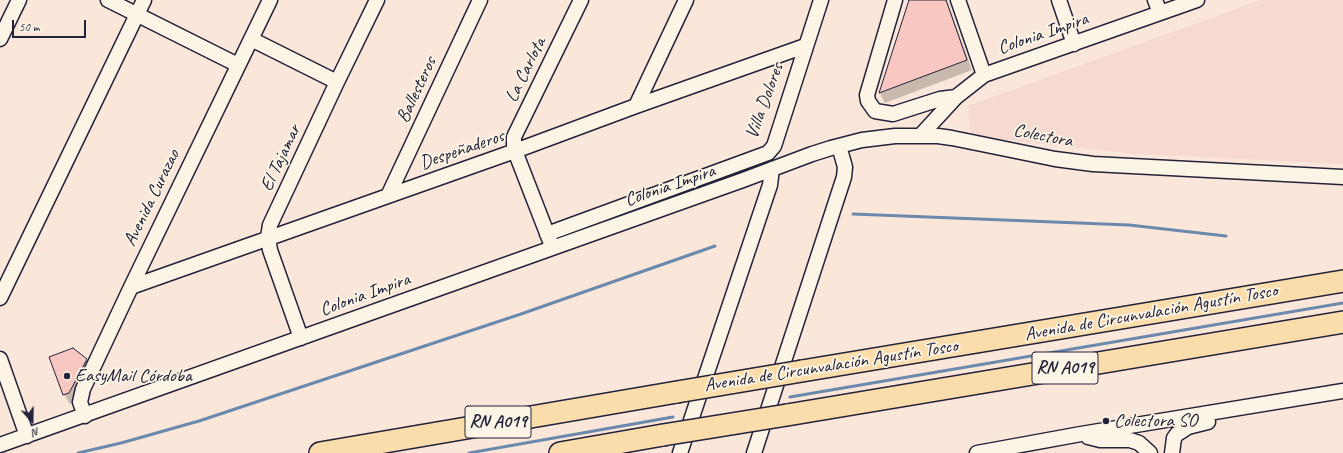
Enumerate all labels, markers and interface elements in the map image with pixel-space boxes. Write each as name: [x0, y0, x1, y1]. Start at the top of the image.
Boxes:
street label: Colonia Impira: [995, 8, 1091, 60]
scale bar: [14, 12, 88, 38]
text: 50 m: [19, 19, 39, 35]
street label: La Carlota: [501, 34, 551, 106]
street label: Ballesteros: [392, 54, 442, 126]
street label: Villa Dolores: [741, 60, 789, 142]
street label: Colectora: [1011, 119, 1075, 153]
street label: El Tajamar: [256, 121, 306, 195]
street label: Despeñaderos: [417, 125, 507, 175]
street label: Avenida Curazao: [119, 146, 185, 250]
street label: Colonia Impira: [622, 160, 718, 212]
street label: Colonia Impira: [317, 268, 413, 322]
street label: Avenida de Circunvalación Agustín Tosco: [1023, 280, 1279, 346]
street label: Avenida de Circunvalación Agustín Tosco: [703, 335, 959, 397]
road number: RN A019: [1032, 352, 1098, 384]
place label: EasyMail Córdoba: [75, 365, 192, 387]
marker: EasyMail Córdoba: [62, 371, 72, 381]
north arrow: [12, 401, 52, 441]
road number: RN A019: [465, 406, 531, 438]
place label: Colectora SO: [1114, 410, 1197, 432]
marker: Colectora SO: [1101, 416, 1111, 426]
text: N: [31, 425, 42, 440]

